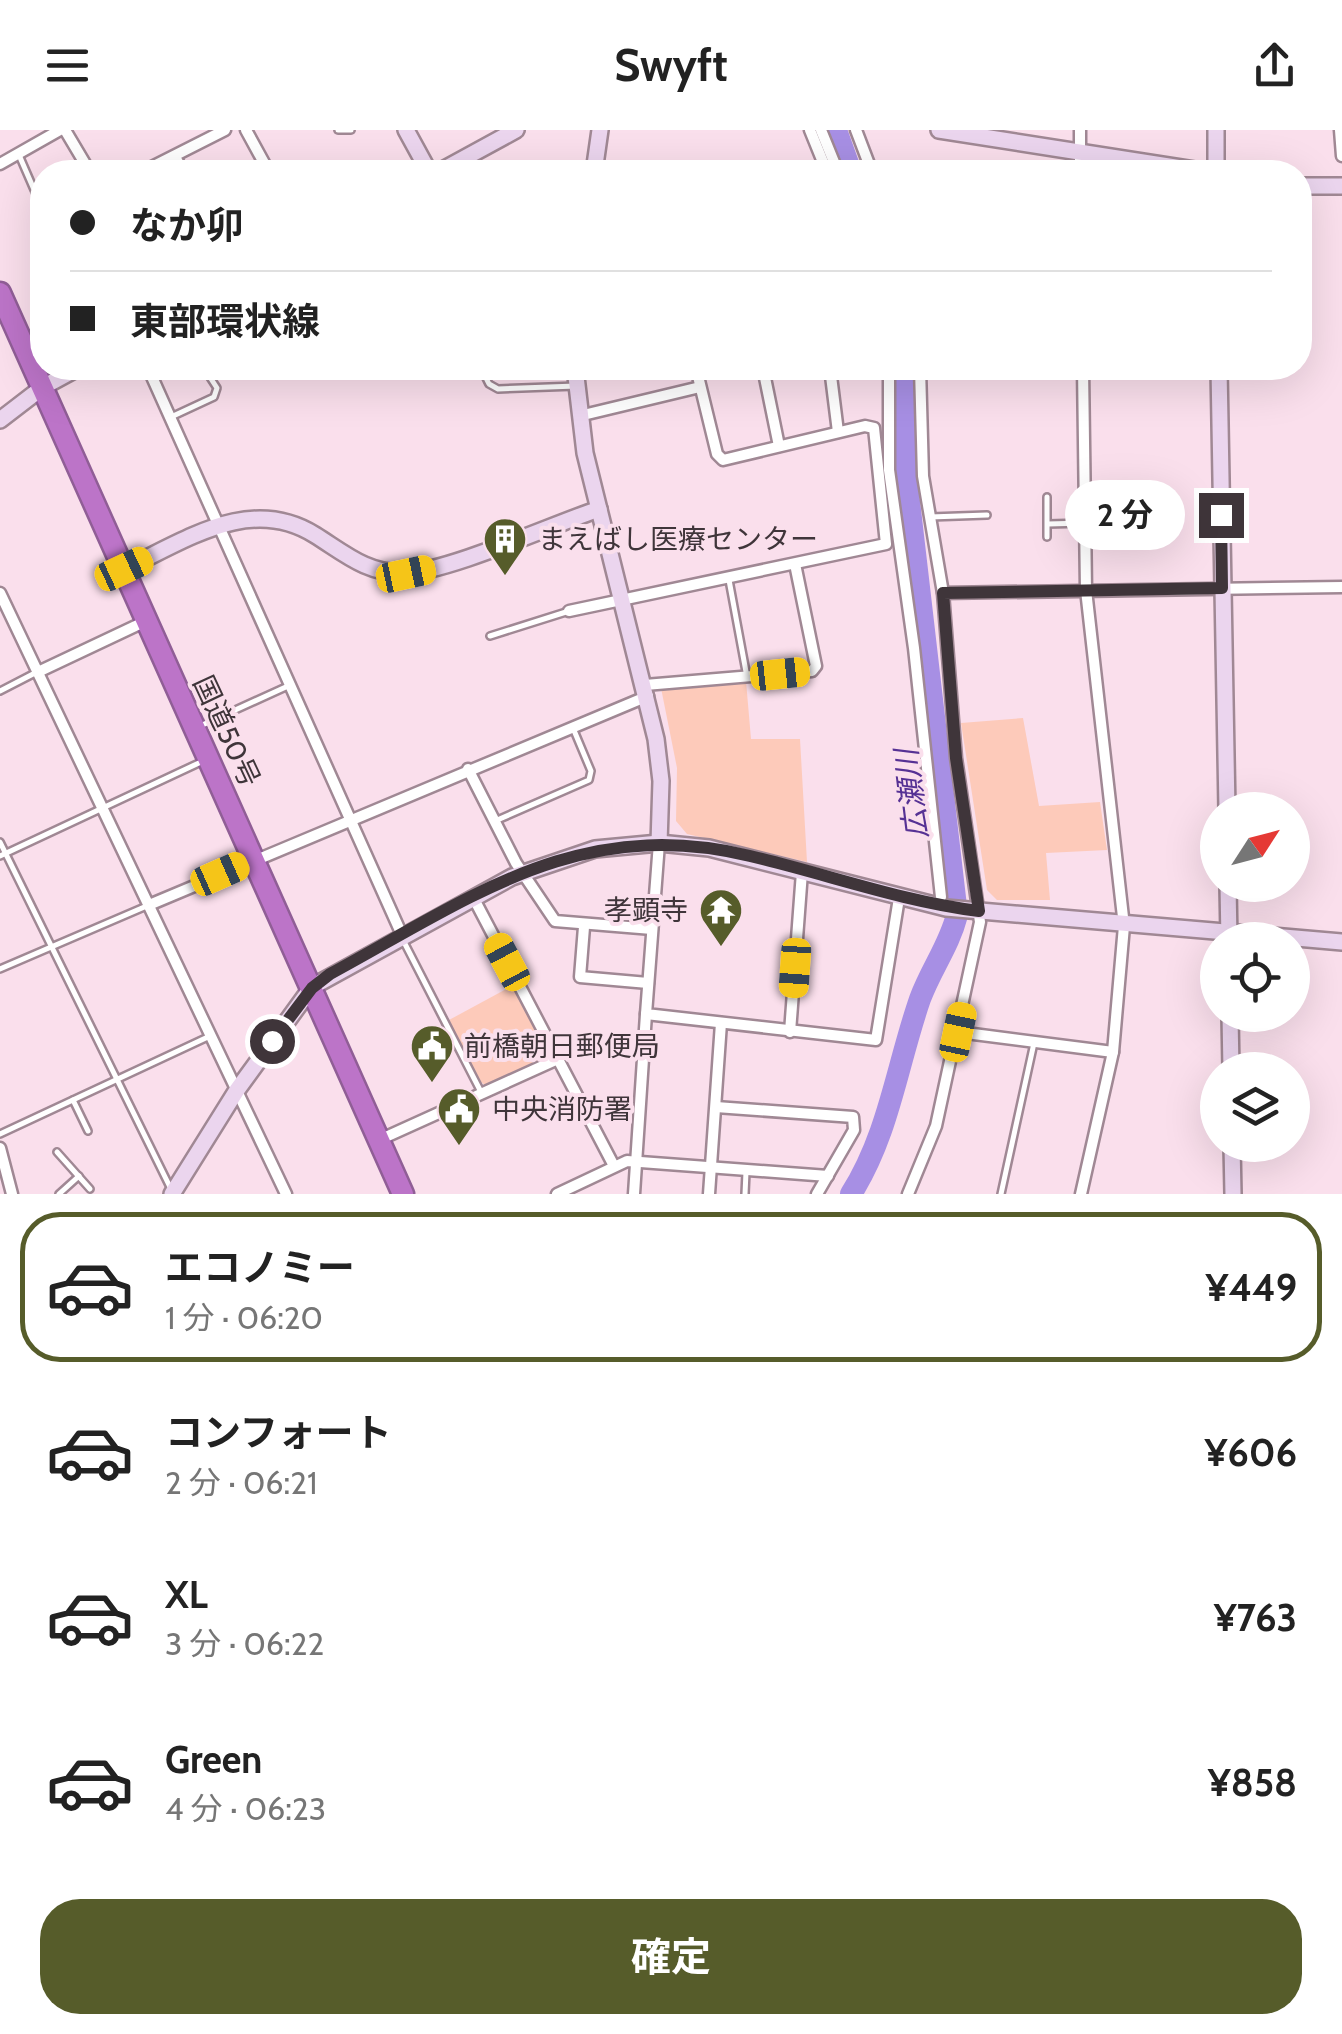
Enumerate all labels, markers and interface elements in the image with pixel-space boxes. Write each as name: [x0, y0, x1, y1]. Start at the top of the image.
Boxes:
icon: menu: [40, 38, 95, 93]
text: Swyft: [614, 38, 728, 92]
icon: share: [1247, 38, 1302, 93]
text: なか卯: [130, 202, 244, 249]
text: 東部環状線: [130, 298, 320, 345]
callout: 2 分: [1066, 480, 1186, 550]
route end: [1199, 493, 1244, 538]
text: 2 分: [1097, 495, 1153, 534]
building icon: まえばし医療センター: [482, 516, 528, 577]
place label: まえばし医療センター: [538, 522, 818, 556]
car: [90, 543, 158, 595]
car: [374, 553, 438, 595]
car: [749, 656, 811, 692]
street label: 国道50号: [187, 670, 267, 792]
water label: 広瀬川: [887, 744, 935, 841]
north arrow: [1200, 792, 1310, 902]
map controls: [1200, 792, 1310, 1162]
car: [186, 848, 254, 900]
temple icon: 孝顕寺: [698, 887, 744, 948]
place label: 孝顕寺: [604, 893, 688, 927]
button: locate: [1200, 922, 1310, 1032]
car: [480, 928, 534, 996]
car: [778, 937, 812, 999]
car: [937, 1000, 979, 1064]
route start: [250, 1019, 295, 1064]
public building icon: 前橋朝日郵便局: [409, 1023, 455, 1084]
place label: 前橋朝日郵便局: [464, 1029, 660, 1063]
button: layers: [1200, 1052, 1310, 1162]
public building icon: 中央消防署: [436, 1086, 482, 1147]
place label: 中央消防署: [492, 1092, 632, 1126]
icon: car: [45, 1242, 135, 1332]
text: エコノミー: [165, 1244, 355, 1291]
text: ¥449: [1205, 1264, 1297, 1311]
text: 1 分 · 06:20: [165, 1298, 323, 1337]
icon: car: [45, 1407, 135, 1497]
text: コンフォート: [165, 1409, 392, 1456]
text: ¥606: [1205, 1429, 1297, 1476]
text: 2 分 · 06:21: [165, 1463, 317, 1502]
text: XL: [165, 1571, 208, 1618]
icon: car: [45, 1572, 135, 1662]
text: ¥763: [1214, 1594, 1297, 1641]
text: 3 分 · 06:22: [165, 1624, 324, 1663]
text: Green: [165, 1736, 262, 1783]
icon: car: [45, 1737, 135, 1827]
text: ¥858: [1208, 1759, 1297, 1806]
text: 4 分 · 06:23: [165, 1789, 326, 1828]
button: 確定: [40, 1899, 1302, 2014]

